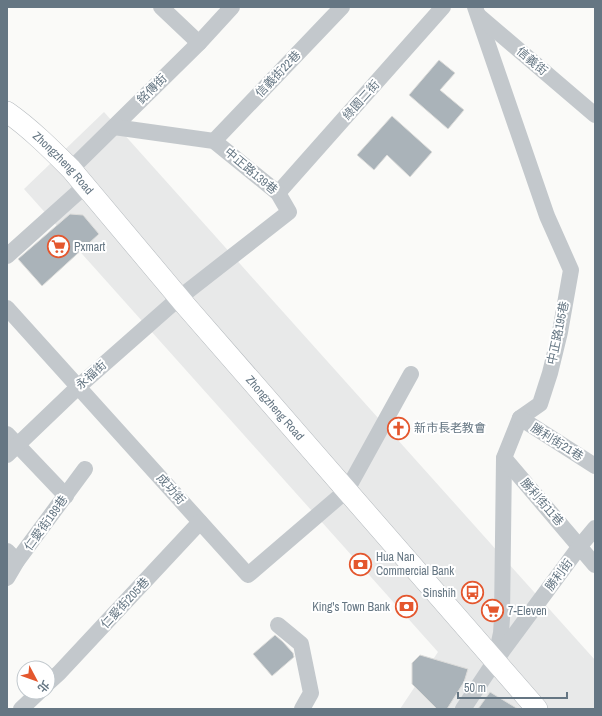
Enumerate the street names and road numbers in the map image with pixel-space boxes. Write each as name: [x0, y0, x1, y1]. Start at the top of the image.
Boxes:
street label: 信義街: [513, 43, 551, 79]
street label: 信義街22巷: [252, 47, 304, 101]
street label: 銘傳街: [134, 71, 170, 107]
street label: 綠園二街: [339, 77, 383, 123]
street label: Zhongzheng Road: [29, 128, 97, 198]
street label: 中正路139巷: [221, 144, 281, 198]
street label: 中正路195巷: [543, 300, 573, 366]
street label: 永福街: [72, 357, 110, 393]
street label: Zhongzheng Road: [242, 372, 308, 444]
street label: 勝利街21巷: [528, 420, 586, 464]
street label: 成功街: [153, 470, 189, 508]
street label: 勝利街11巷: [517, 475, 567, 529]
street label: 仁愛街189巷: [21, 492, 71, 554]
street label: 勝利街: [542, 556, 576, 594]
street label: 仁愛街205巷: [97, 574, 153, 632]

